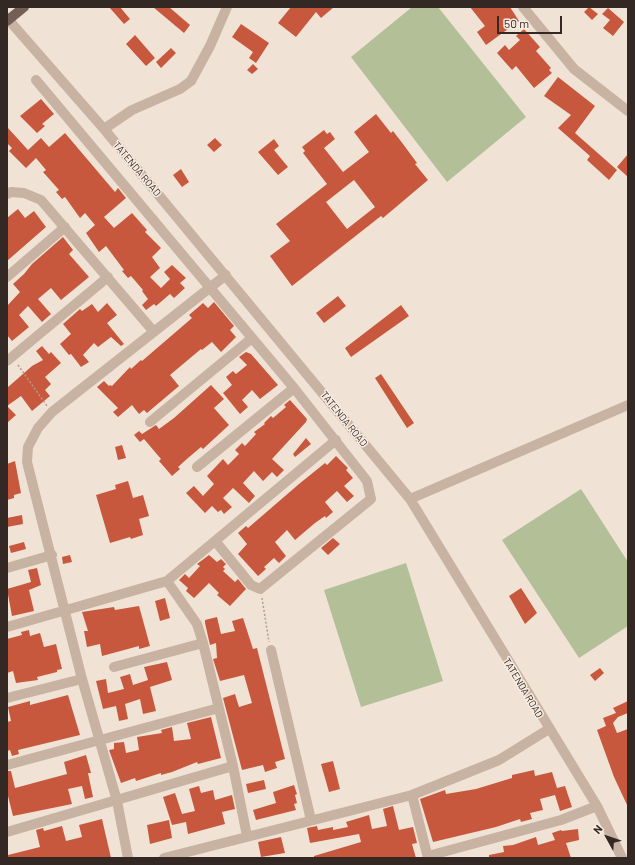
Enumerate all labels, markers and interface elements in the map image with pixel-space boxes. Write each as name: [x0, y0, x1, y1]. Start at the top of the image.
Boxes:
scale bar: [499, 8, 564, 34]
text: 50 m: [504, 16, 529, 30]
street label: TATENDA ROAD: [111, 139, 163, 199]
street label: TATENDA ROAD: [318, 389, 370, 449]
street label: TATENDA ROAD: [500, 656, 546, 720]
north arrow: [587, 817, 627, 857]
text: N: [590, 822, 605, 836]

